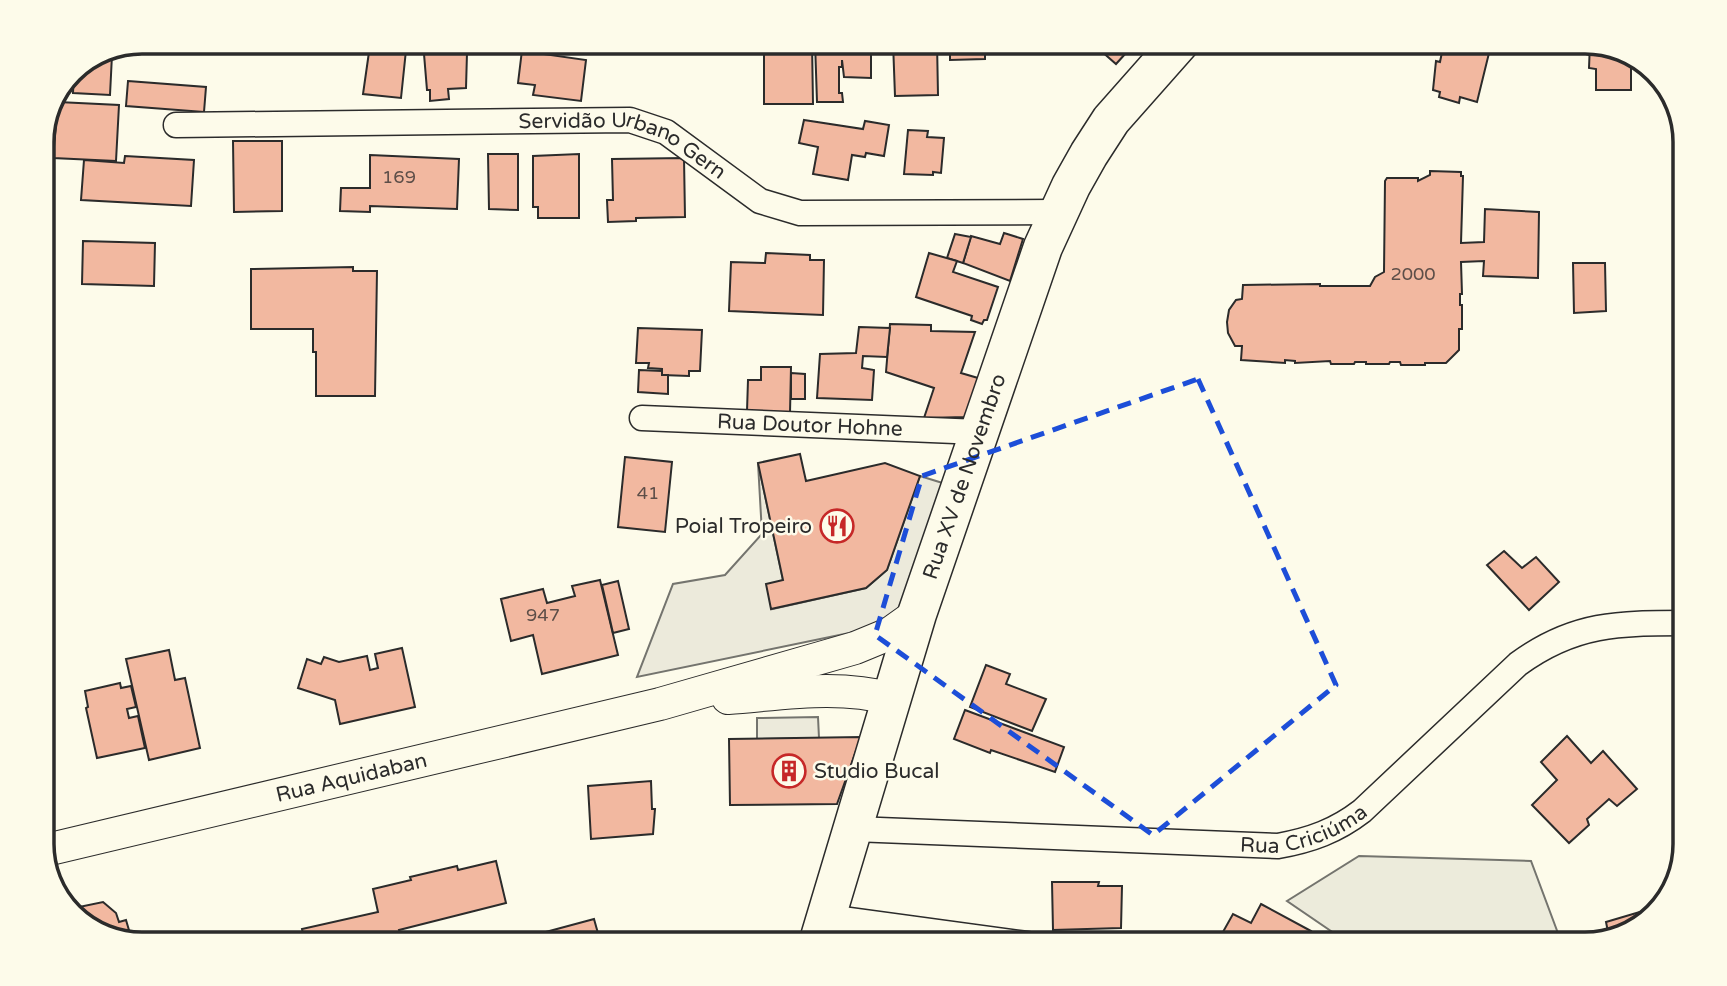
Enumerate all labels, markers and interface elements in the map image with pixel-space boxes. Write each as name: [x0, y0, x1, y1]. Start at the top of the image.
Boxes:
street label: Servidão Urbano Gern: [518, 108, 731, 185]
house number: 169: [382, 166, 416, 188]
house number: 2000: [1390, 263, 1436, 285]
street label: Rua XV de Novembro: [918, 371, 1012, 583]
street label: Rua Doutor Hohne: [716, 409, 903, 442]
house number: 41: [637, 482, 659, 504]
restaurant icon: Poial Tropeiro: [818, 507, 856, 545]
place label: Poial Tropeiro: [675, 514, 812, 539]
house number: 947: [526, 604, 560, 626]
street label: Rua Aquidaban: [273, 748, 430, 808]
building icon: Studio Bucal: [770, 752, 808, 790]
place label: Studio Bucal: [814, 759, 939, 784]
street label: Rua Criciúma: [1240, 799, 1372, 859]

